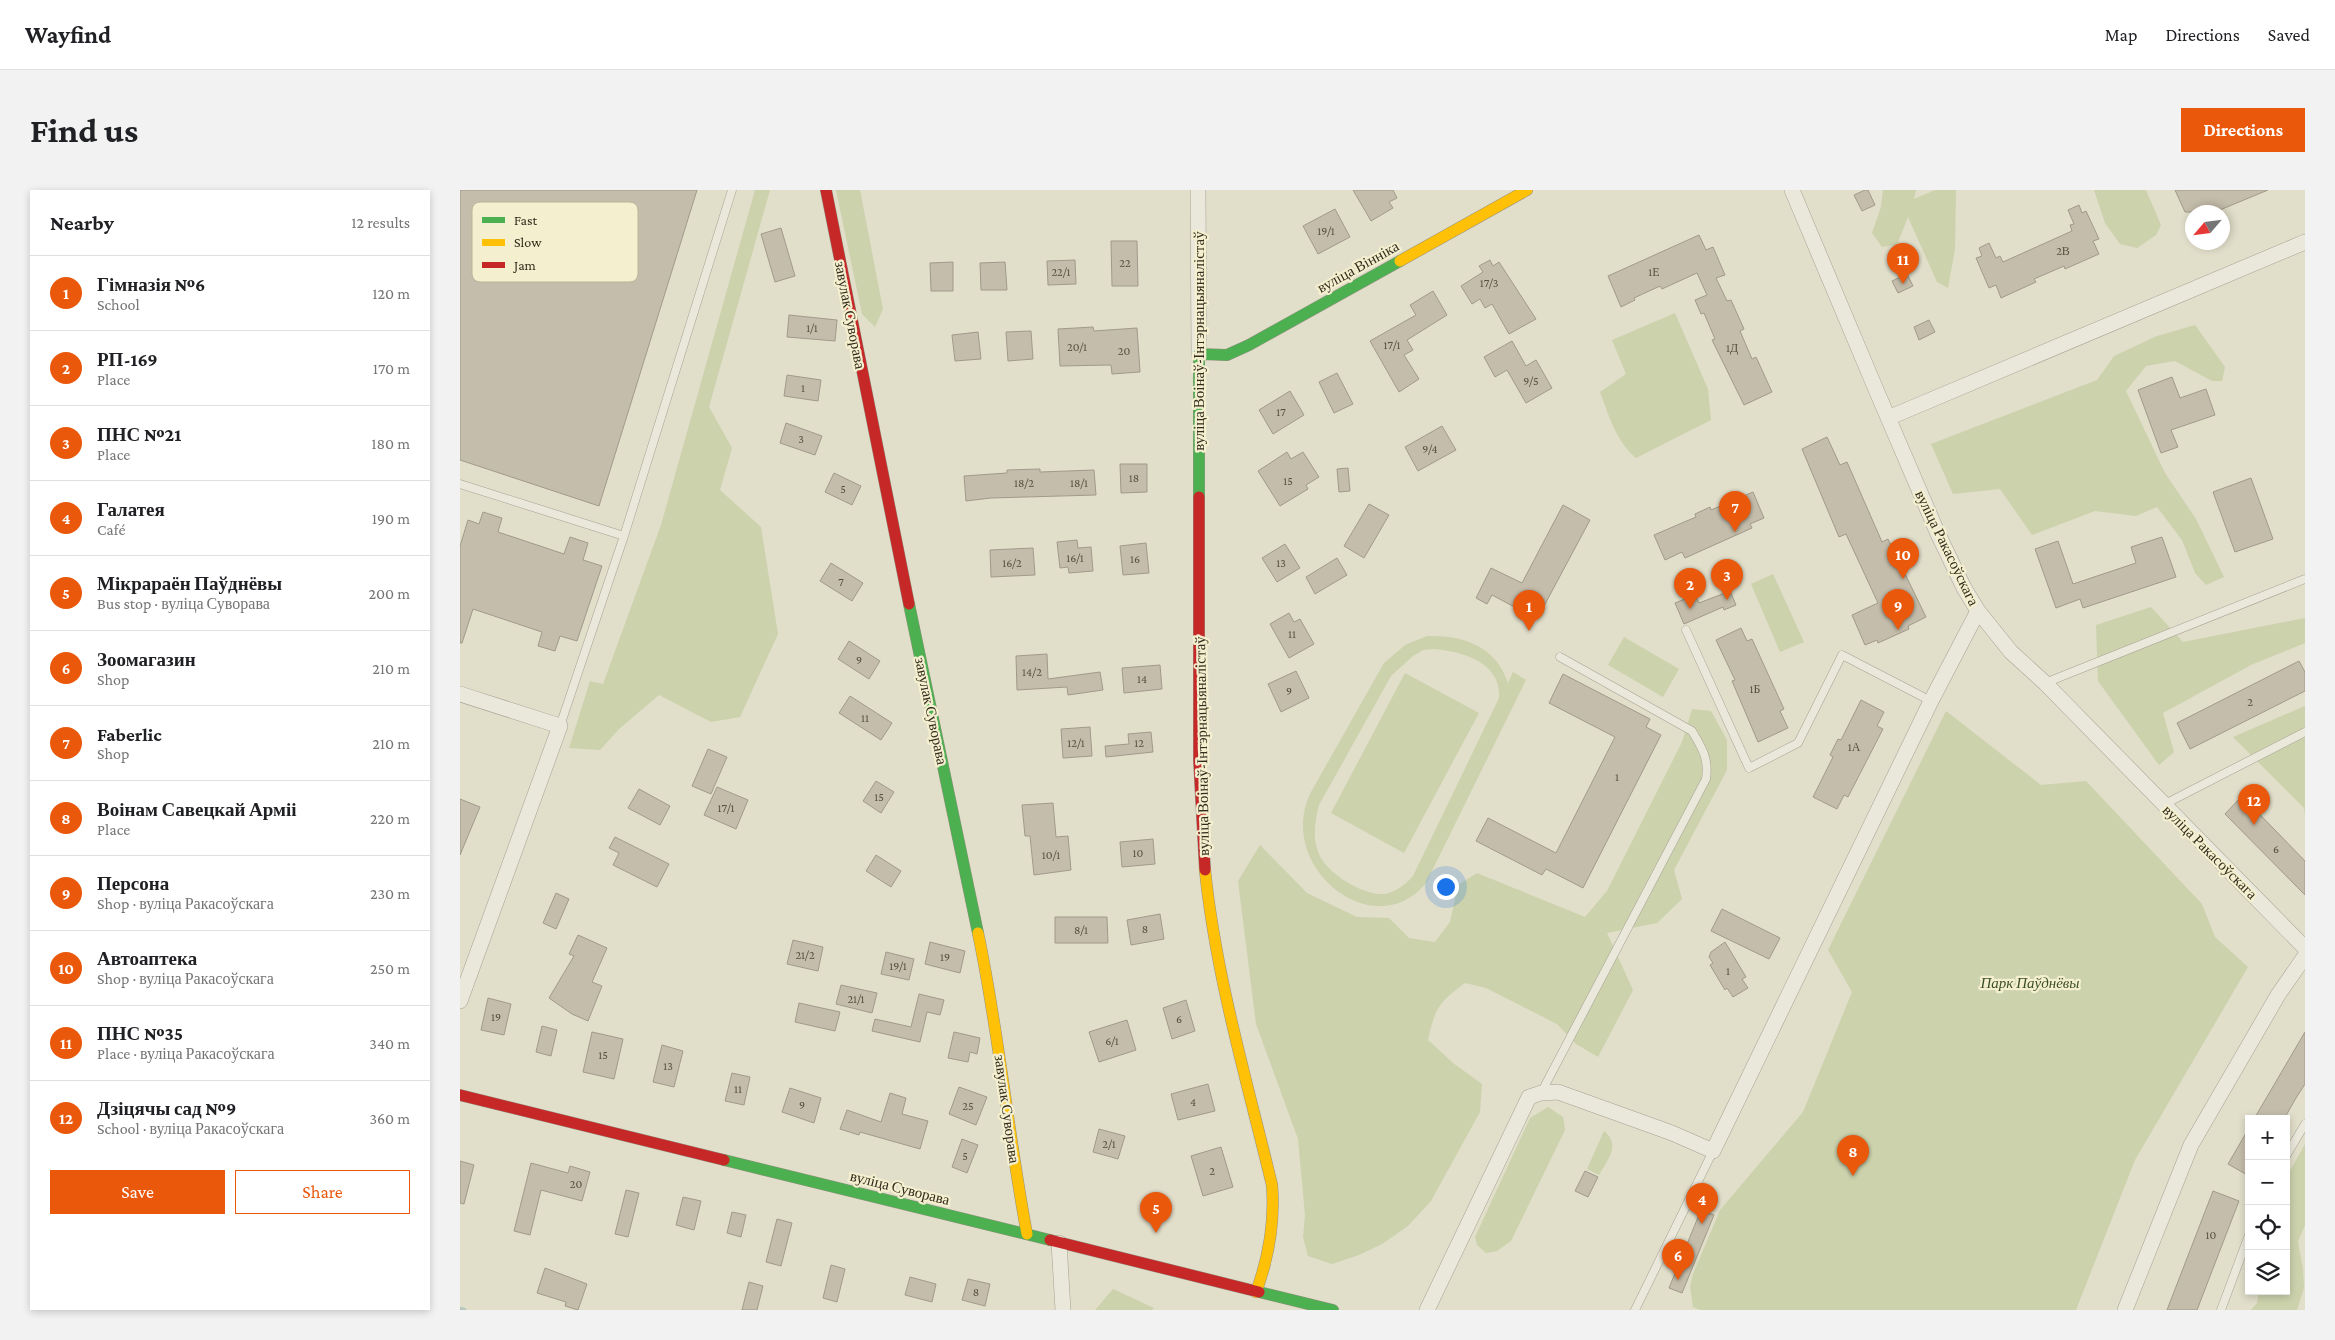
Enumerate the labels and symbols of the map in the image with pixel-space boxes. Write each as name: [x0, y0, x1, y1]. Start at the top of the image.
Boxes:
legend: [472, 202, 638, 282]
north arrow: [2185, 205, 2230, 250]
text: Fast: [514, 212, 538, 228]
house number: 19/1: [1317, 224, 1335, 238]
street label: вуліца Воінаў-Інтэрнацыяналістаў: [1191, 231, 1207, 451]
text: Slow: [514, 234, 542, 250]
street label: вуліца Вінніка: [1314, 238, 1402, 296]
pin: 11: [1887, 243, 1919, 284]
house number: 2В: [2056, 244, 2070, 258]
house number: 22: [1119, 256, 1131, 270]
text: Jam: [512, 257, 536, 273]
street label: завулак Суворава: [832, 260, 868, 371]
house number: 22/1: [1051, 265, 1071, 279]
house number: 1Е: [1648, 265, 1660, 279]
house number: 17/3: [1480, 276, 1499, 290]
house number: 1/1: [806, 321, 818, 335]
house number: 17/1: [1384, 338, 1400, 352]
house number: 20/1: [1067, 340, 1087, 354]
house number: 1Д: [1726, 341, 1738, 355]
house number: 20: [1118, 344, 1130, 358]
house number: 9/5: [1523, 374, 1539, 388]
house number: 1: [801, 381, 805, 395]
house number: 17: [1276, 405, 1286, 419]
house number: 3: [798, 432, 804, 446]
house number: 9/4: [1422, 442, 1438, 456]
house number: 18: [1129, 471, 1139, 485]
house number: 15: [1283, 474, 1293, 488]
house number: 18/2: [1014, 476, 1034, 490]
house number: 18/1: [1070, 476, 1088, 490]
house number: 5: [840, 482, 846, 496]
street label: вуліца Ракасоўскага: [1912, 488, 1982, 608]
pin: 7: [1719, 491, 1751, 532]
pin: 10: [1887, 538, 1919, 579]
house number: 16/1: [1066, 551, 1084, 565]
house number: 16: [1130, 552, 1140, 566]
house number: 16/2: [1002, 556, 1022, 570]
house number: 13: [1276, 556, 1286, 570]
pin: 3: [1711, 559, 1743, 600]
pin: 2: [1674, 568, 1706, 609]
house number: 7: [838, 575, 844, 589]
pin: 9: [1882, 589, 1914, 630]
pin: 1: [1513, 590, 1545, 631]
house number: 11: [1288, 627, 1296, 641]
street label: вуліца Воінаў-Інтэрнацыяналістаў: [1192, 636, 1212, 856]
house number: 9: [856, 653, 862, 667]
street label: завулак Суворава: [912, 656, 950, 767]
house number: 14/2: [1022, 665, 1042, 679]
house number: 14: [1137, 672, 1147, 686]
house number: 1Б: [1750, 682, 1761, 696]
house number: 9: [1286, 684, 1292, 698]
house number: 2: [2247, 695, 2253, 709]
house number: 11: [861, 711, 869, 725]
house number: 12/1: [1067, 736, 1085, 750]
house number: 12: [1134, 736, 1144, 750]
house number: 1А: [1848, 740, 1861, 754]
house number: 1: [1615, 770, 1619, 784]
pin: 12: [2238, 784, 2270, 825]
house number: 15: [874, 790, 884, 804]
house number: 17/1: [718, 801, 734, 815]
street label: вуліца Ракасоўскага: [2160, 802, 2260, 902]
house number: 6: [2273, 842, 2279, 856]
house number: 10: [1133, 846, 1144, 860]
house number: 10/1: [1042, 848, 1060, 862]
your location: [1433, 874, 1459, 900]
house number: 8: [1142, 922, 1148, 936]
house number: 8/1: [1074, 923, 1088, 937]
house number: 21/2: [795, 948, 815, 962]
house number: 19: [940, 950, 950, 964]
house number: 19/1: [889, 959, 907, 973]
house number: 1: [1726, 964, 1730, 978]
park label: Парк Паўднёвы: [1979, 975, 2080, 991]
house number: 21/1: [847, 992, 865, 1006]
house number: 19: [491, 1010, 501, 1024]
house number: 6: [1176, 1012, 1182, 1026]
house number: 6/1: [1105, 1034, 1119, 1048]
house number: 15: [598, 1048, 608, 1062]
street label: завулак Суворава: [991, 1054, 1023, 1165]
house number: 13: [663, 1059, 673, 1073]
house number: 11: [734, 1082, 742, 1096]
house number: 4: [1190, 1095, 1196, 1109]
house number: 9: [799, 1098, 805, 1112]
house number: 25: [962, 1099, 974, 1113]
pin: 8: [1837, 1135, 1869, 1176]
house number: 2/1: [1102, 1137, 1116, 1151]
house number: 5: [962, 1149, 968, 1163]
house number: 2: [1209, 1164, 1215, 1178]
street label: вуліца Суворава: [849, 1168, 952, 1208]
house number: 20: [570, 1177, 582, 1191]
pin: 4: [1686, 1183, 1718, 1224]
pin: 5: [1140, 1192, 1172, 1233]
house number: 10: [2206, 1228, 2217, 1242]
pin: 6: [1662, 1239, 1694, 1280]
house number: 8: [973, 1285, 979, 1299]

